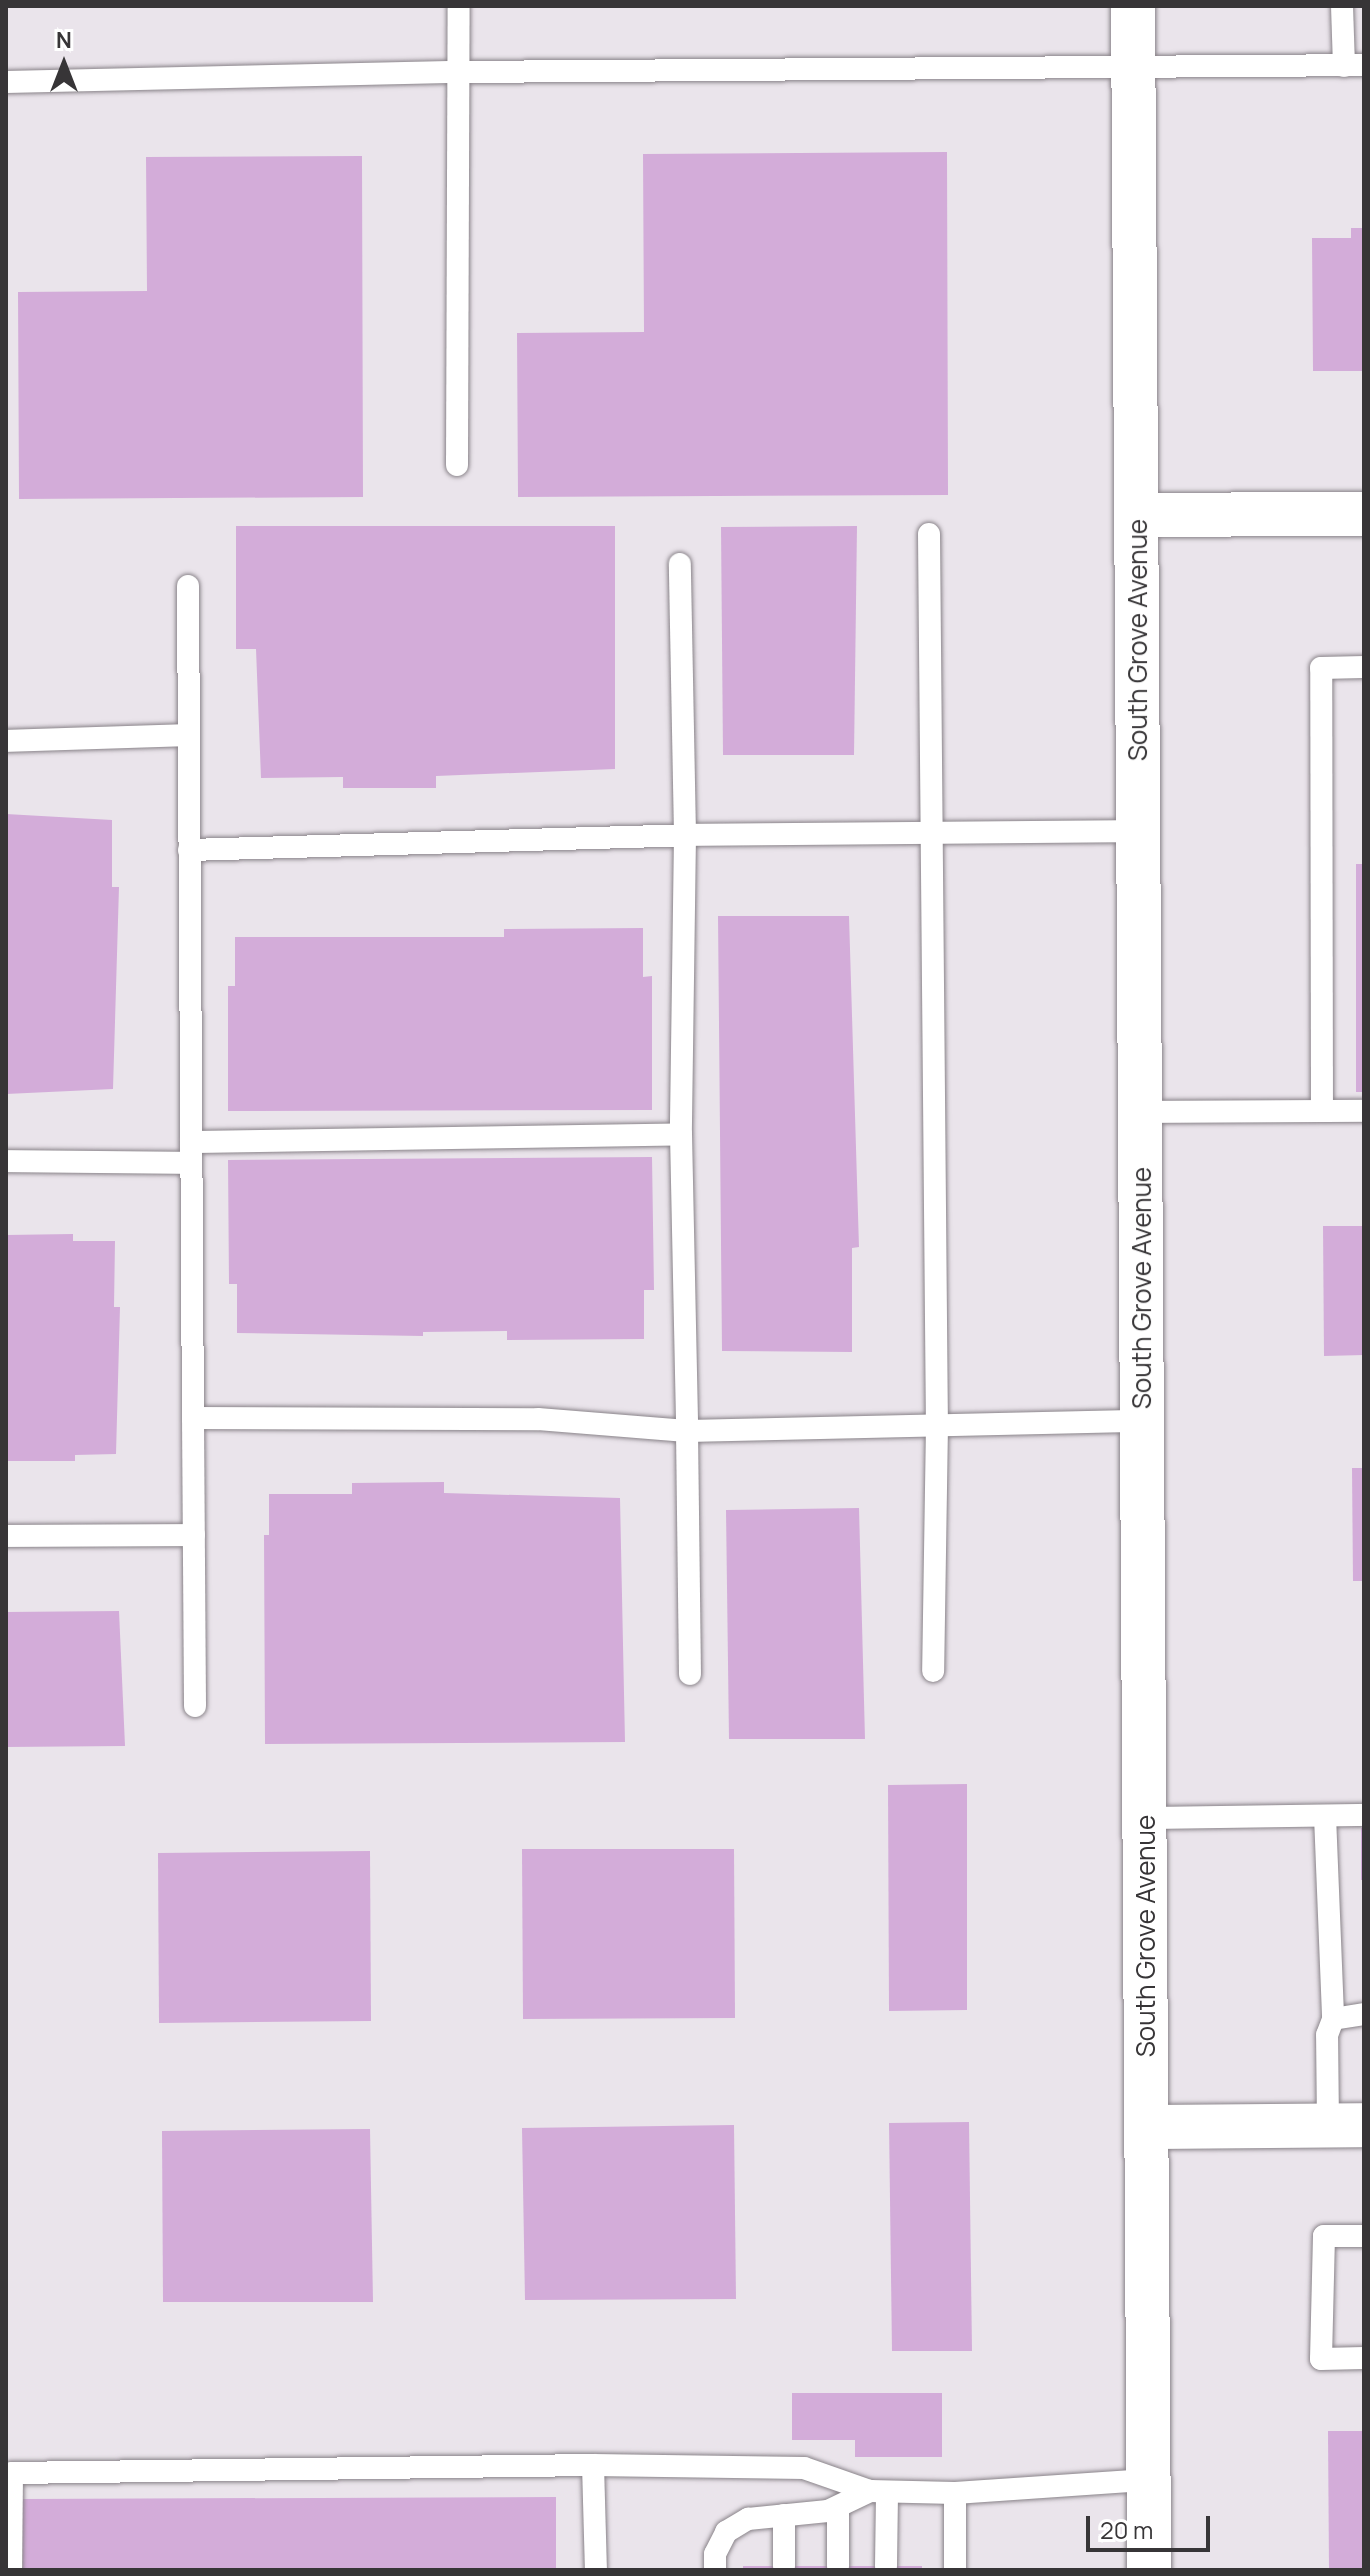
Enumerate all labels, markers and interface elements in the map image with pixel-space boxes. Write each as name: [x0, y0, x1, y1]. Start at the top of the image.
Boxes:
north arrow: [24, 24, 104, 104]
text: N: [56, 25, 72, 55]
street label: South Grove Avenue: [1122, 519, 1154, 761]
street label: South Grove Avenue: [1126, 1167, 1158, 1409]
street label: South Grove Avenue: [1130, 1815, 1162, 2057]
scale bar: [1090, 2500, 1214, 2550]
text: 20 m: [1100, 2513, 1153, 2546]

